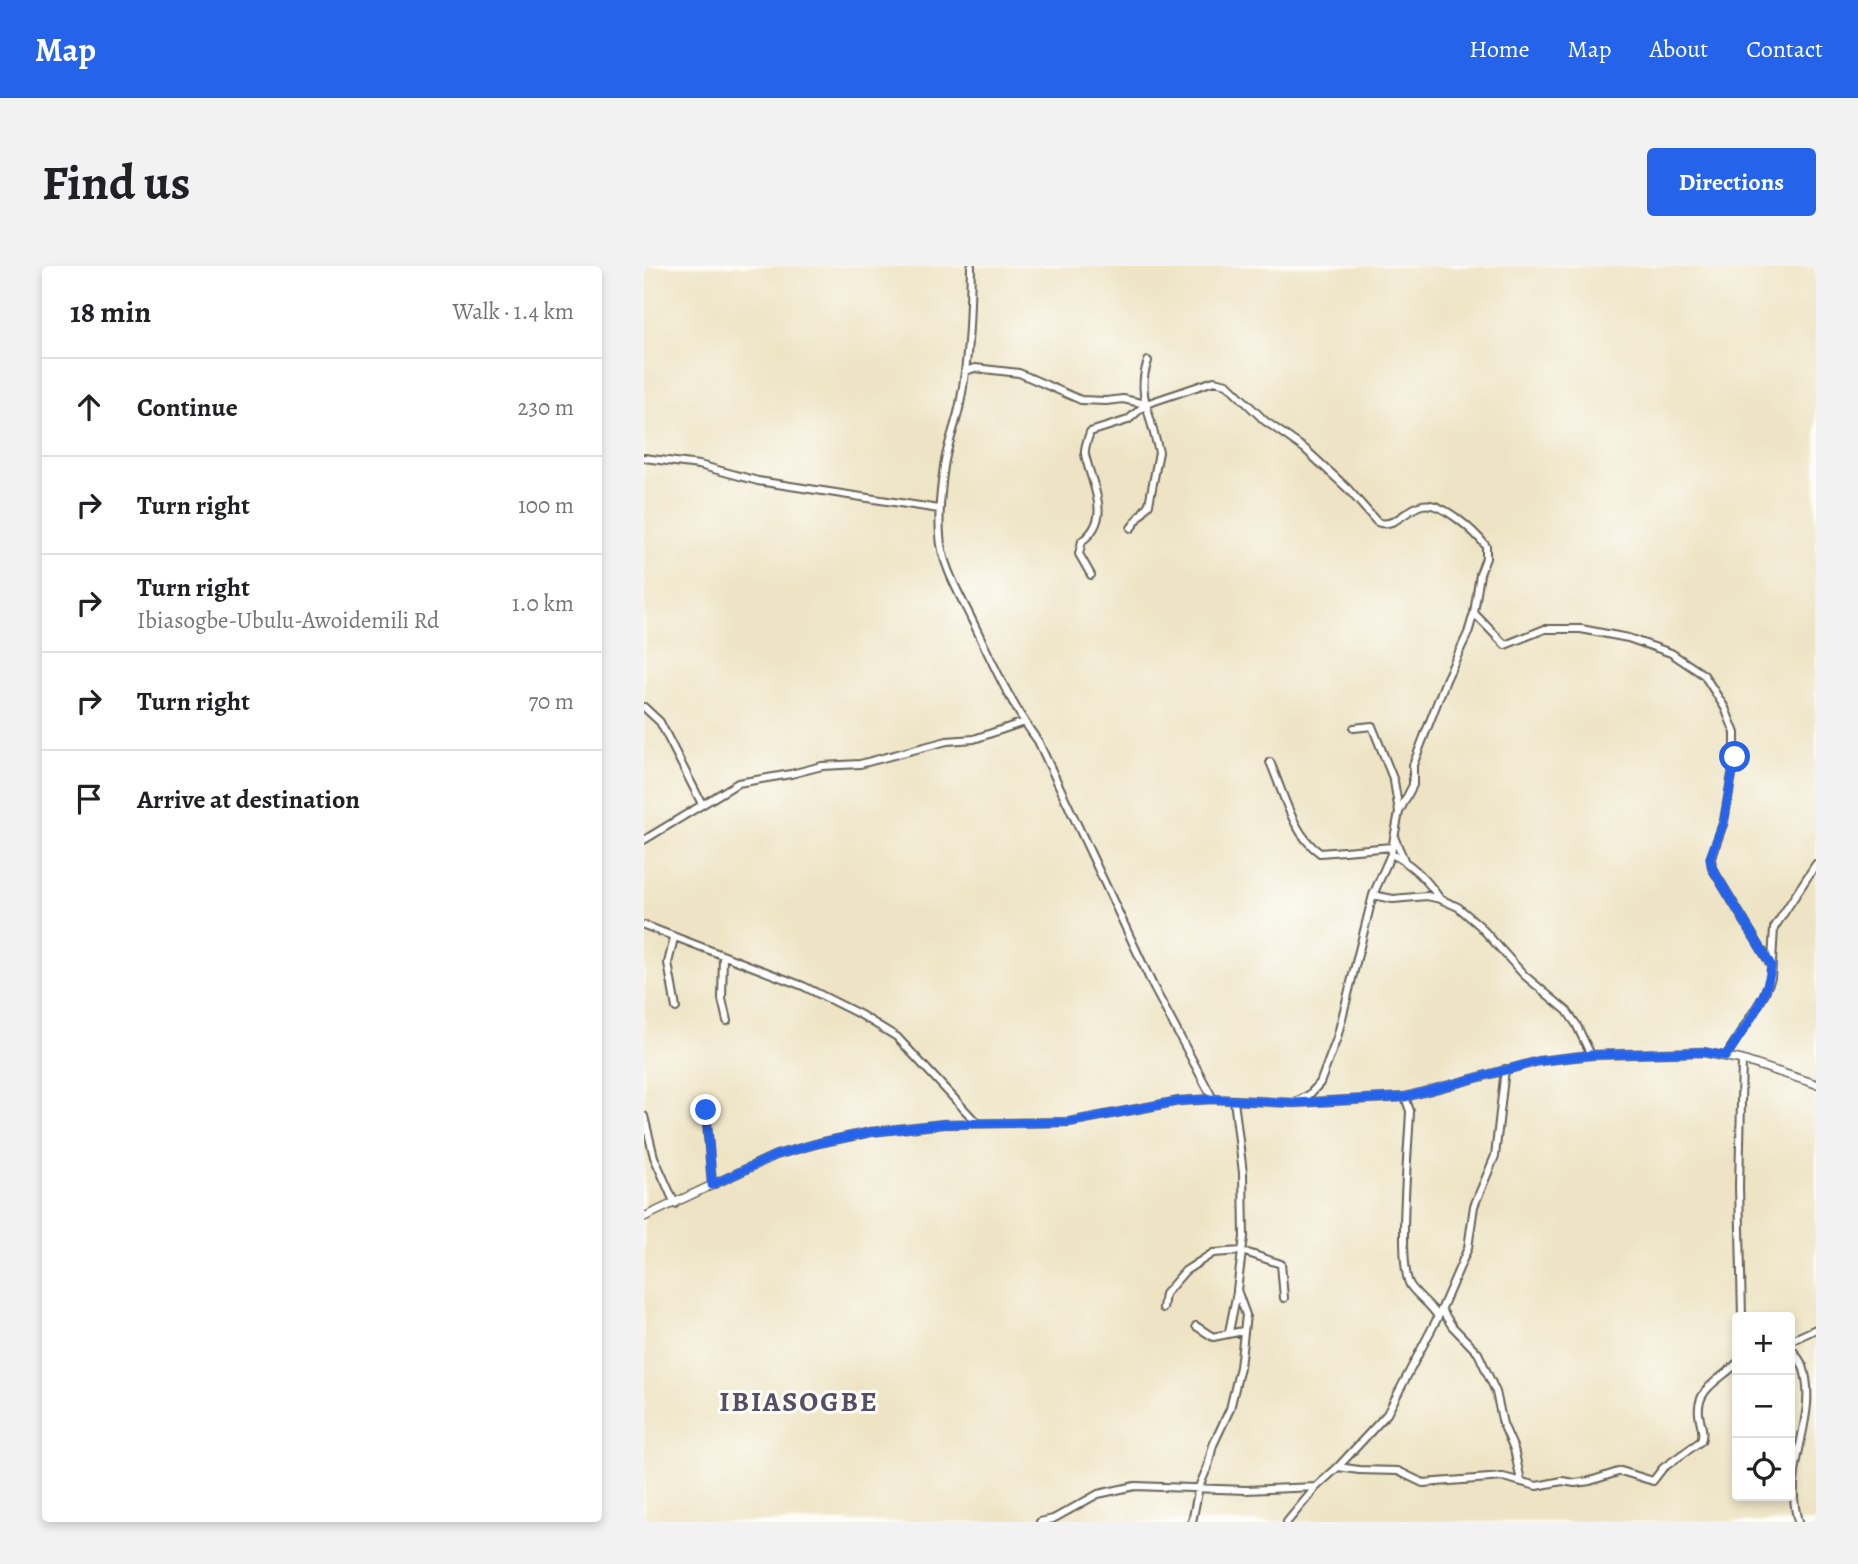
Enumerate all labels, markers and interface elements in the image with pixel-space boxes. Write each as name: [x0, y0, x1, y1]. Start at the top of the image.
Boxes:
text: Map: [35, 27, 96, 72]
text: Home: [1469, 33, 1530, 65]
text: Map: [1568, 33, 1612, 65]
text: About: [1650, 33, 1708, 65]
text: Contact: [1746, 33, 1823, 65]
button: Directions: [1647, 148, 1816, 216]
text: Find us: [42, 149, 190, 216]
text: 18 min: [70, 292, 151, 332]
text: Walk · 1.4 km: [453, 296, 574, 327]
icon: ahead: [70, 388, 108, 426]
text: Continue: [137, 390, 238, 425]
text: 230 m: [518, 392, 574, 423]
icon: right: [70, 486, 108, 524]
text: Turn right: [137, 488, 250, 523]
text: 100 m: [518, 490, 574, 521]
text: Turn right: [137, 570, 250, 605]
icon: right: [70, 584, 108, 622]
text: 1.0 km: [512, 588, 574, 619]
text: Ibiasogbe-Ubulu-Awoidemili Rd: [137, 605, 439, 636]
icon: right: [70, 682, 108, 720]
text: Turn right: [137, 684, 250, 719]
text: 70 m: [528, 686, 574, 717]
route start: [1719, 741, 1750, 772]
icon: arrive: [70, 780, 108, 818]
text: Arrive at destination: [137, 782, 360, 817]
route end: [690, 1094, 721, 1125]
map controls: [1732, 1312, 1795, 1501]
button: +: [1732, 1312, 1795, 1375]
button: −: [1732, 1375, 1795, 1438]
district label: IBIASOGBE: [719, 1383, 879, 1421]
button: locate: [1732, 1438, 1795, 1501]

